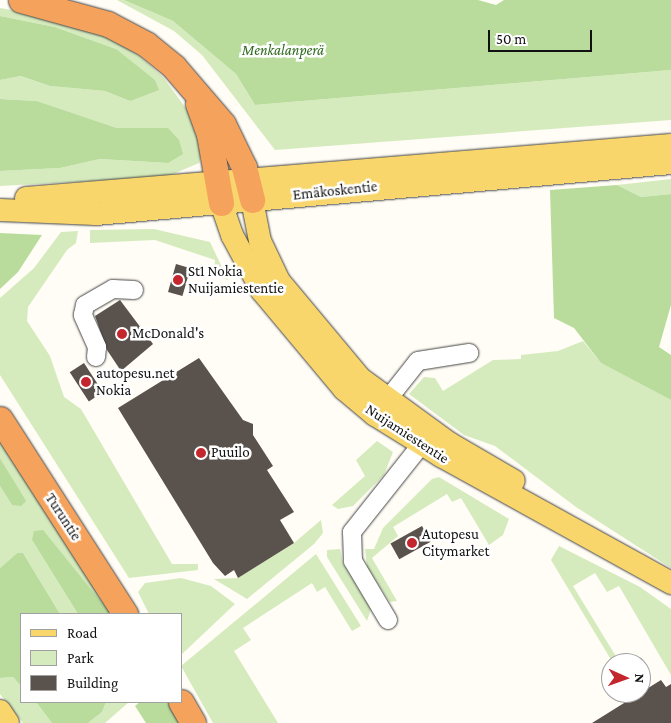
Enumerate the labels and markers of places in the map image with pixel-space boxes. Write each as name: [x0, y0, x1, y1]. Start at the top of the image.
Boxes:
place label: St1 Nokia Nuijamiestentie: [188, 262, 284, 297]
marker: St1 Nokia Nuijamiestentie: [172, 274, 184, 286]
place label: McDonald's: [132, 325, 204, 343]
marker: McDonald's: [116, 328, 128, 340]
place label: autopesu.net Nokia: [96, 364, 175, 399]
marker: autopesu.net Nokia: [80, 376, 92, 388]
place label: Puuilo: [211, 444, 250, 462]
marker: Puuilo: [195, 447, 207, 459]
place label: Autopesu Citymarket: [422, 525, 489, 560]
marker: Autopesu Citymarket: [406, 537, 418, 549]

